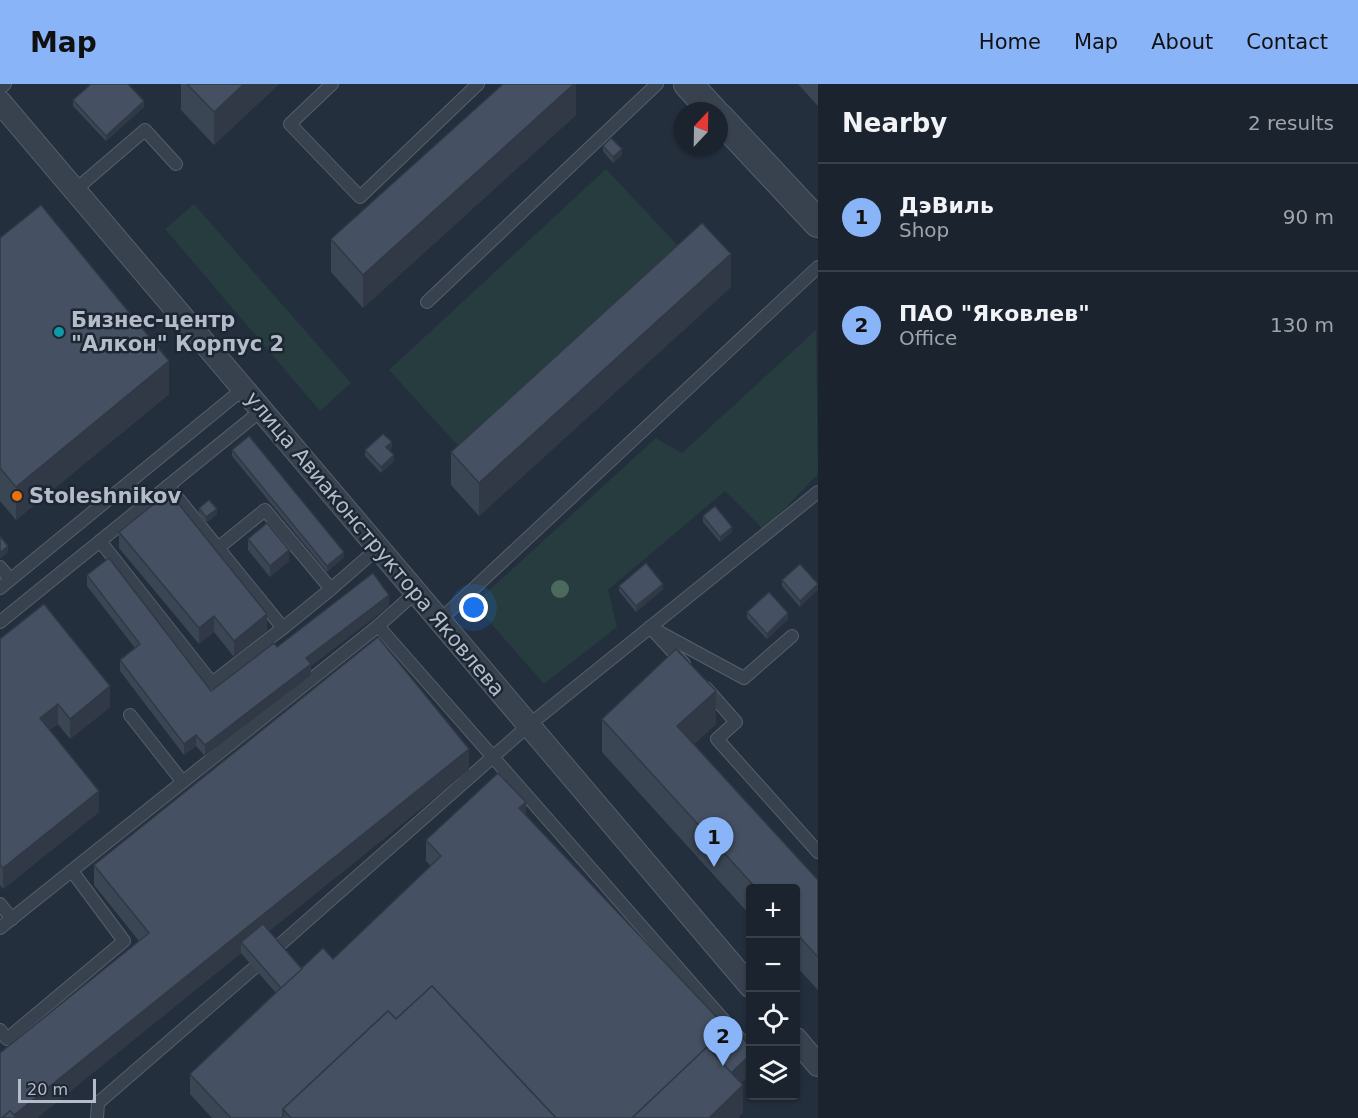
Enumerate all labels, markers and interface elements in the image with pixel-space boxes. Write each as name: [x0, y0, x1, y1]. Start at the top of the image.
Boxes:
text: Map: [30, 26, 97, 59]
text: Home: [979, 30, 1041, 54]
text: Map: [1074, 30, 1118, 54]
text: About: [1151, 30, 1213, 54]
text: Contact: [1246, 30, 1328, 54]
north arrow: [674, 102, 728, 156]
text: Nearby: [842, 108, 947, 138]
text: 2 results: [1248, 111, 1334, 135]
text: ДэВиль: [899, 193, 994, 218]
text: 1: [855, 205, 868, 229]
text: 90 m: [1283, 205, 1334, 229]
text: Shop: [899, 218, 949, 242]
text: ПАО "Яковлев": [899, 301, 1090, 326]
place label: Бизнес-центр "Алкон" Корпус 2: [71, 308, 284, 356]
text: 2: [855, 313, 868, 337]
text: 130 m: [1270, 313, 1334, 337]
marker: Бизнес-центр "Алкон" Корпус 2: [52, 325, 66, 339]
text: Office: [899, 326, 957, 350]
street label: улица Авиаконструктора Яковлева: [240, 387, 510, 701]
place label: Stoleshnikov: [29, 484, 181, 508]
marker: Stoleshnikov: [10, 489, 24, 503]
your location: [459, 593, 488, 622]
pin: 1: [694, 818, 734, 867]
map controls: [746, 884, 800, 1100]
button: +: [746, 884, 800, 938]
button: −: [746, 938, 800, 992]
button: locate: [746, 992, 800, 1046]
pin: 2: [704, 1016, 742, 1066]
button: layers: [746, 1046, 800, 1100]
scale bar: [18, 1076, 96, 1104]
text: 20 m: [27, 1080, 68, 1099]

